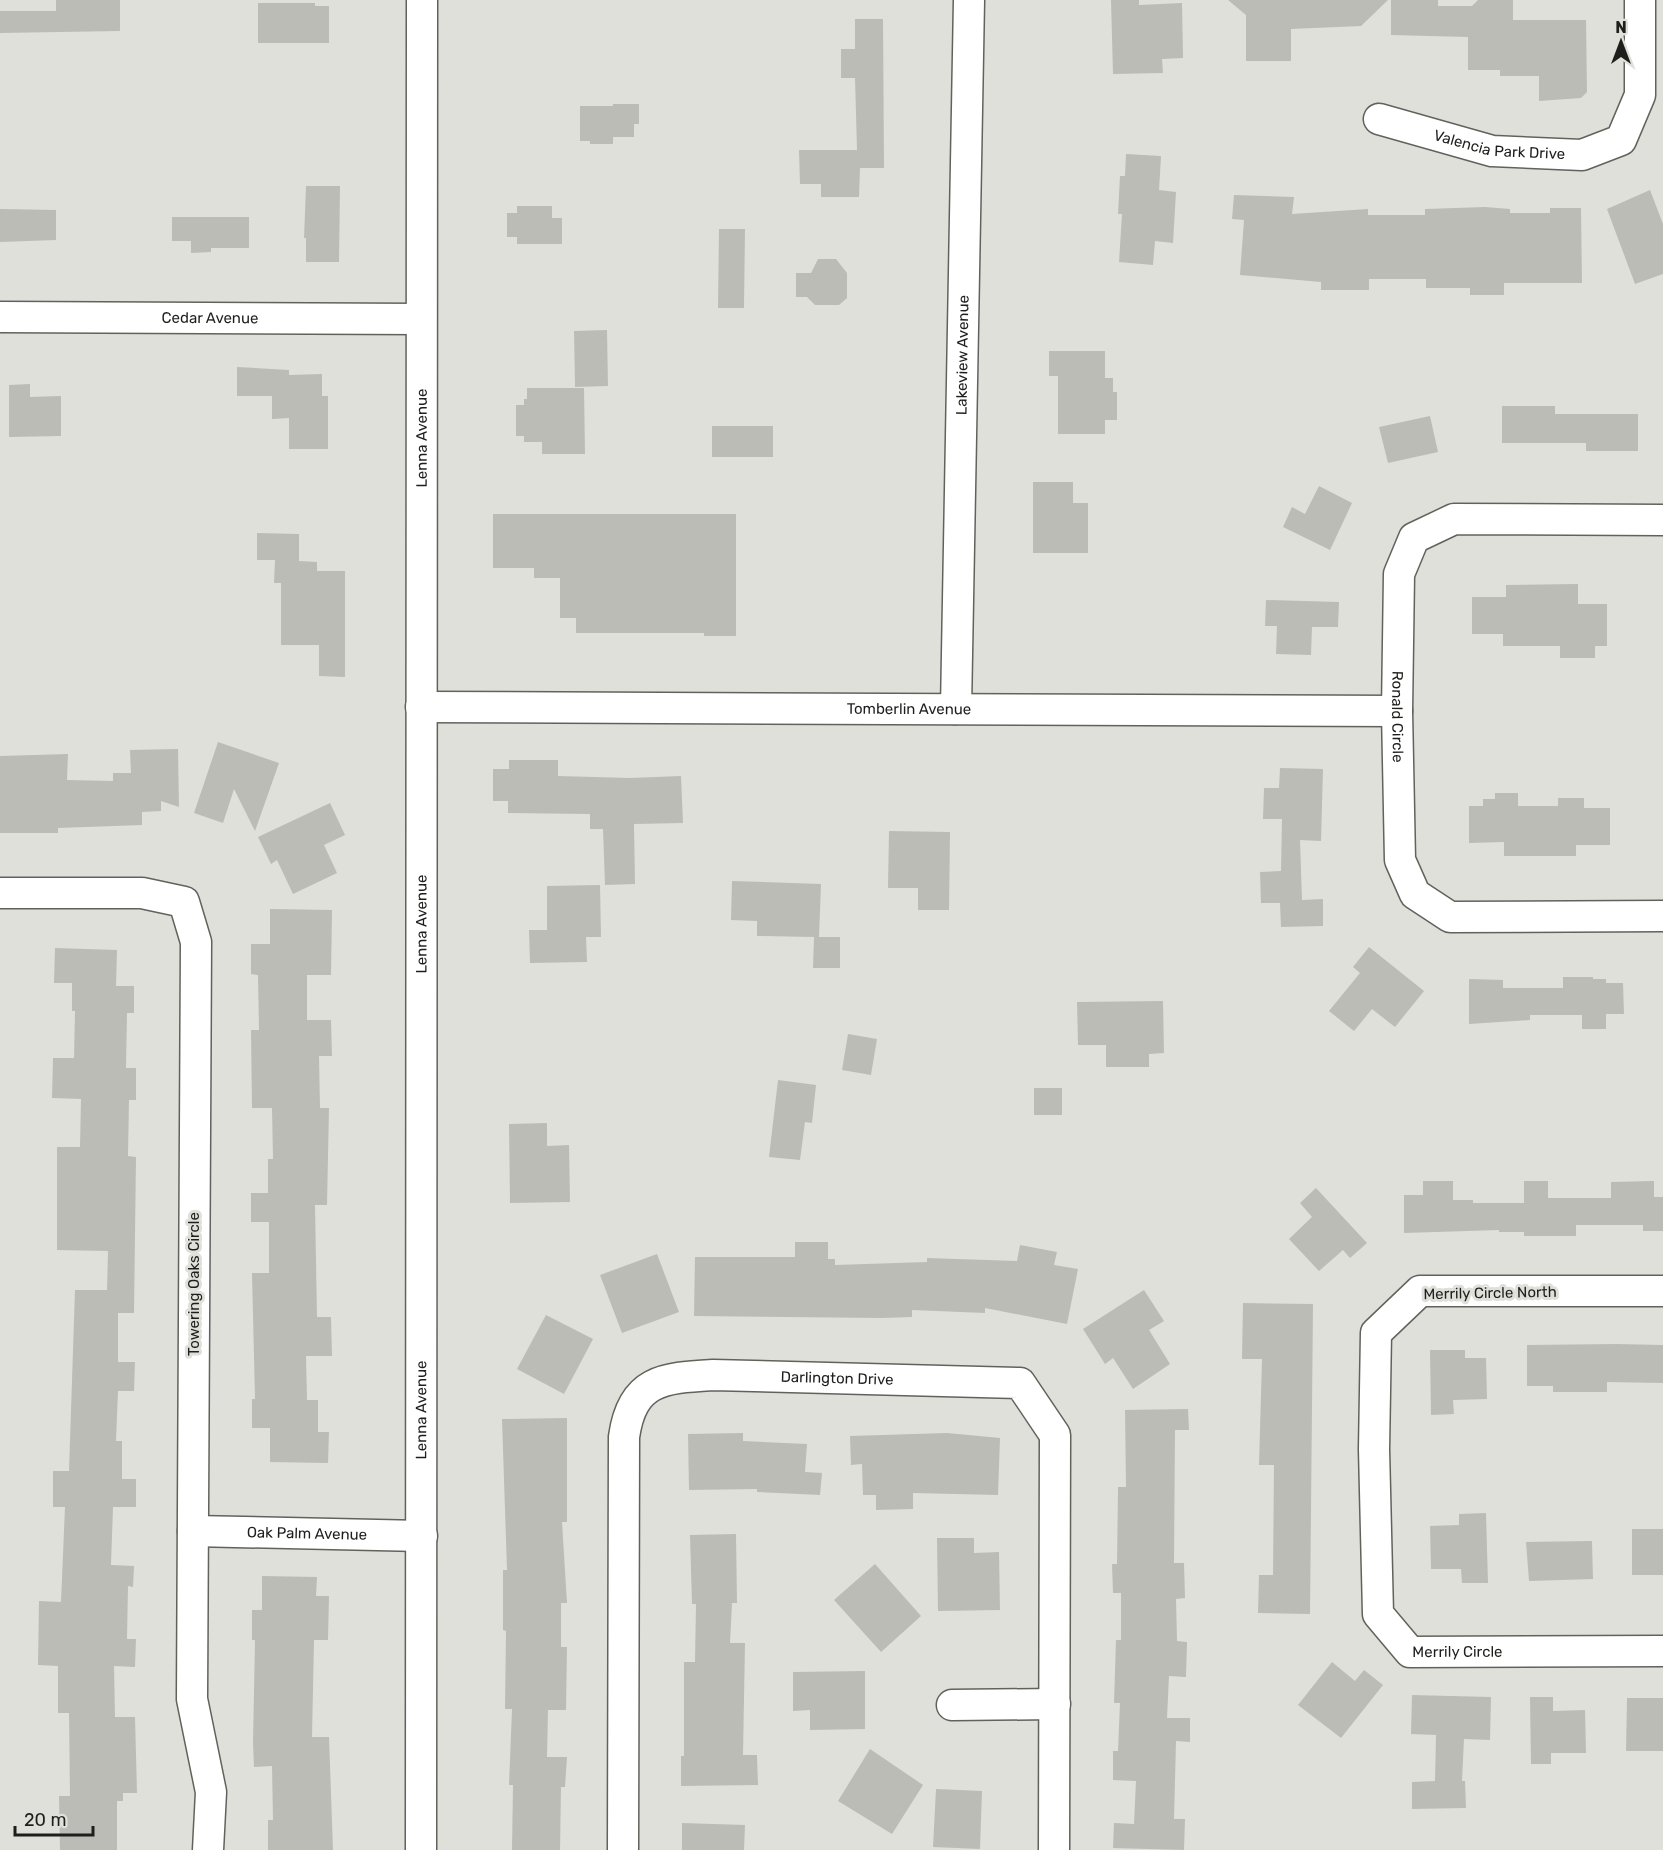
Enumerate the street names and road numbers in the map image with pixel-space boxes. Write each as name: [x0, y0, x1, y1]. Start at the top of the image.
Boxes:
street label: Valencia Park Drive: [1432, 126, 1565, 163]
street label: Lakeview Avenue: [952, 295, 973, 415]
street label: Cedar Avenue: [162, 309, 258, 327]
street label: Lenna Avenue: [413, 388, 431, 488]
street label: Ronald Circle: [1388, 671, 1407, 763]
street label: Tomberlin Avenue: [847, 700, 971, 718]
street label: Lenna Avenue: [412, 874, 431, 974]
street label: Towering Oaks Circle: [185, 1212, 203, 1356]
street label: Merrily Circle North: [1423, 1283, 1557, 1303]
street label: Lenna Avenue: [412, 1360, 430, 1460]
street label: Darlington Drive: [780, 1368, 894, 1389]
street label: Oak Palm Avenue: [247, 1523, 367, 1544]
street label: Merrily Circle: [1412, 1643, 1503, 1661]

